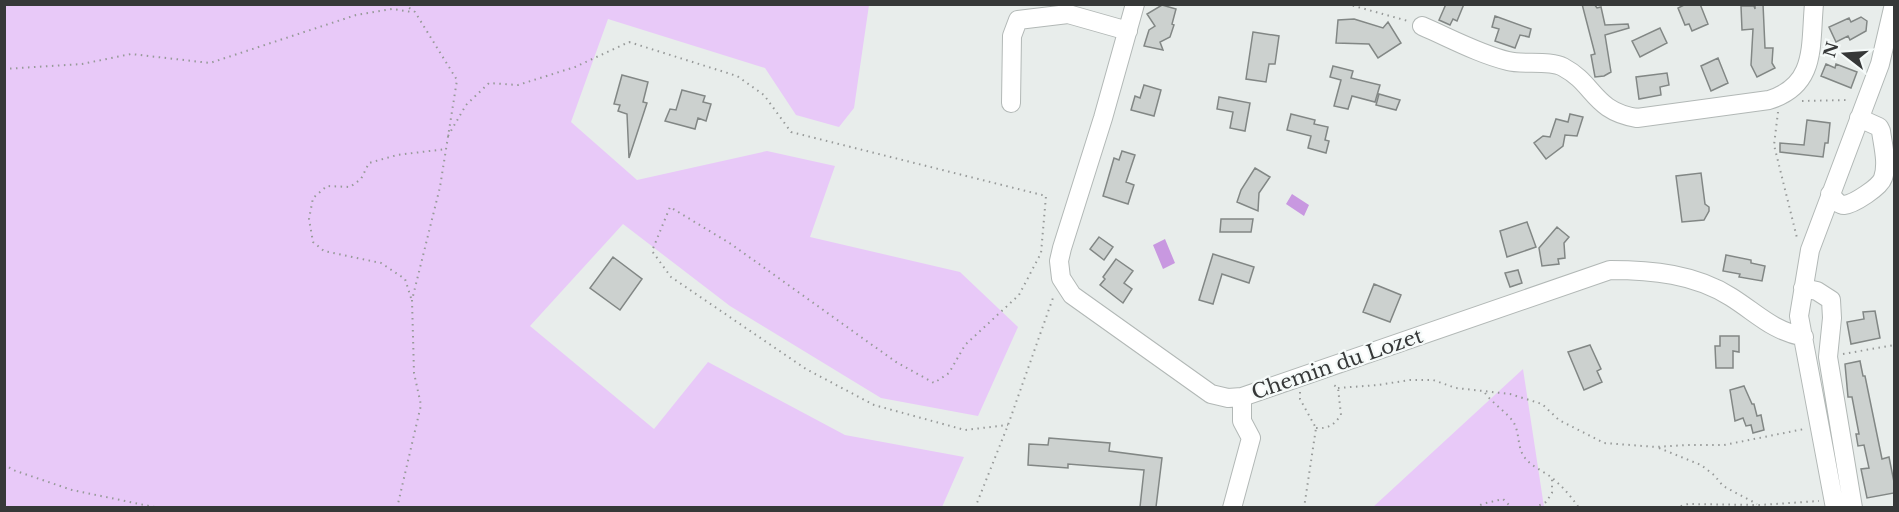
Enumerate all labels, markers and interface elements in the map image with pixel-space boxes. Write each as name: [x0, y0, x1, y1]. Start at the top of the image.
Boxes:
north arrow: [1815, 24, 1875, 84]
text: N: [1819, 39, 1842, 60]
street label: Chemin du Lozet: [1248, 323, 1426, 405]

